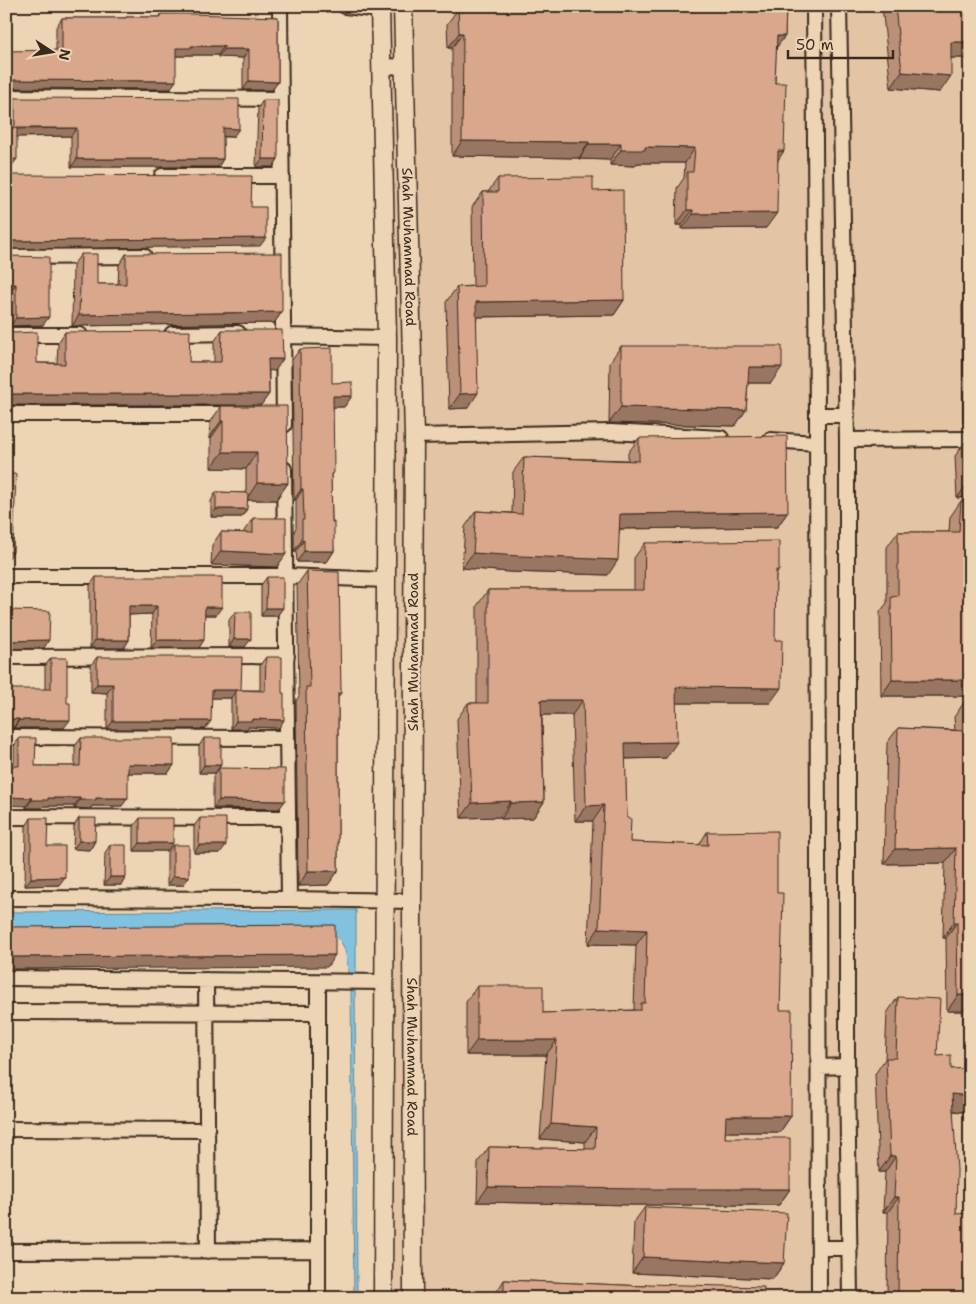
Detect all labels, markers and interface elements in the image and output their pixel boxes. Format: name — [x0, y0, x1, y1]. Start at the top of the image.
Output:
north arrow — [28, 28, 78, 78]
scale bar — [788, 28, 894, 60]
text: 50 m — [796, 35, 834, 55]
text: N — [55, 47, 75, 62]
street label: Shah Muhammad Road — [398, 167, 420, 327]
street label: Shah Muhammad Road — [404, 573, 422, 731]
street label: Shah Muhammad Road — [403, 977, 422, 1136]

